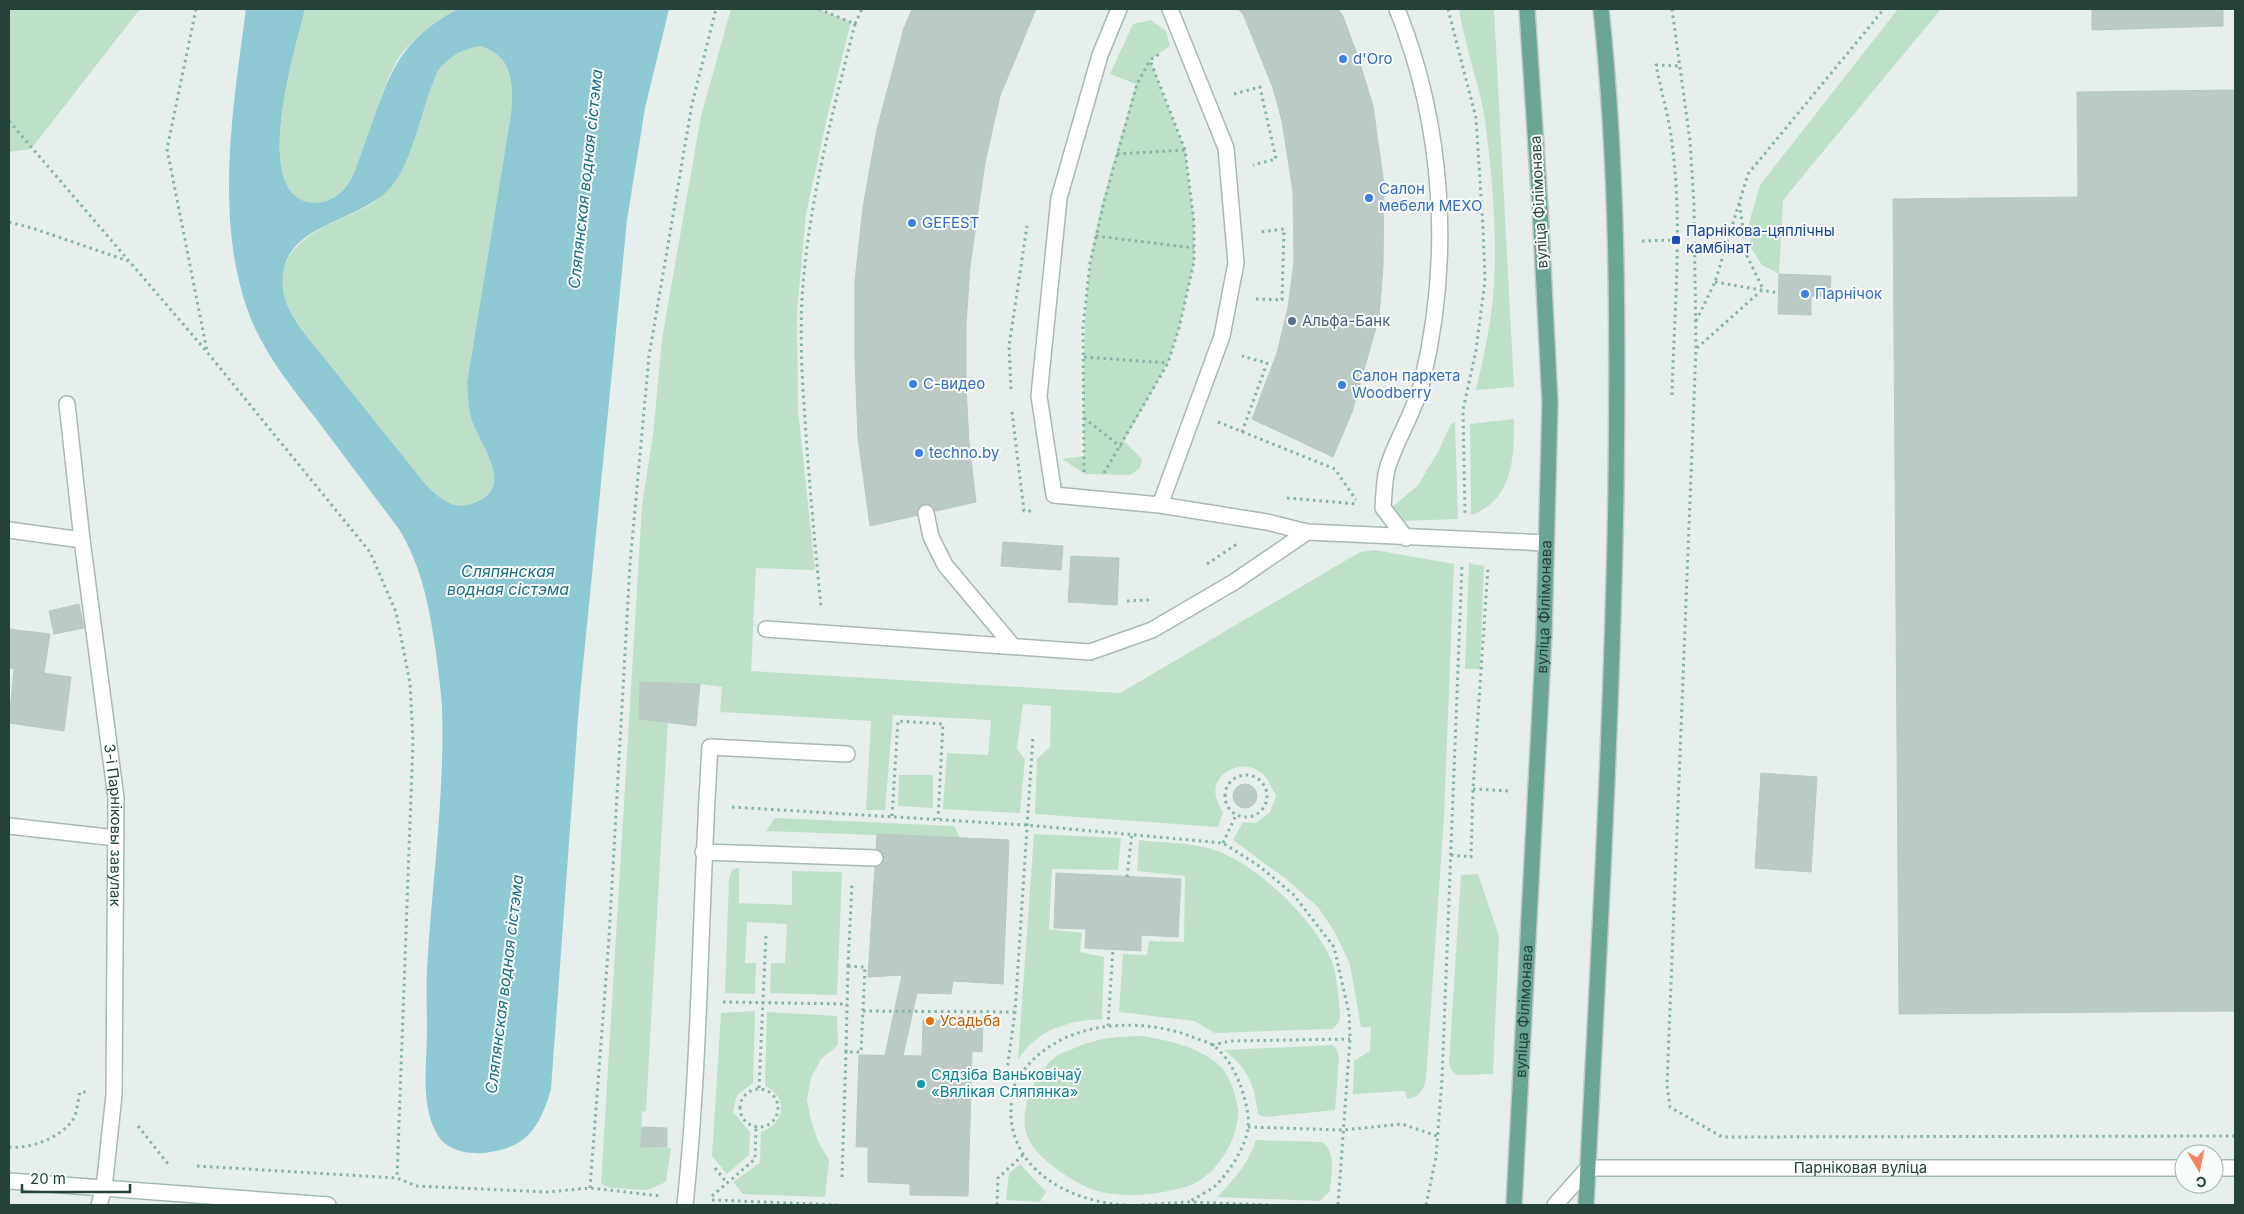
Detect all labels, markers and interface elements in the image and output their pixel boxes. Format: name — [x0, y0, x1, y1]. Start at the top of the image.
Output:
place label: d'Oro — [1353, 49, 1393, 68]
marker: d'Oro — [1337, 53, 1349, 65]
water label: Сляпянская водная сістэма — [564, 68, 606, 290]
street label: вуліца Філімонава — [1526, 135, 1551, 269]
place label: Салон мебели MEXO — [1379, 179, 1482, 215]
marker: Салон мебели MEXO — [1363, 192, 1375, 204]
place label: GEFEST — [922, 213, 979, 232]
marker: GEFEST — [906, 217, 918, 229]
place label: Парнікова-цяплічны камбінат — [1686, 221, 1835, 257]
marker: Парнікова-цяплічны камбінат — [1670, 234, 1682, 246]
place label: Парнічoк — [1815, 284, 1882, 303]
marker: Парнічoк — [1799, 288, 1811, 300]
place label: Альфа-Банк — [1302, 311, 1390, 330]
marker: Альфа-Банк — [1286, 315, 1298, 327]
place label: Салон паркета Woodberry — [1352, 366, 1460, 402]
place label: С-видео — [923, 374, 985, 393]
marker: С-видео — [907, 378, 919, 390]
marker: Салон паркета Woodberry — [1336, 379, 1348, 391]
place label: techno.by — [929, 443, 1000, 462]
marker: techno.by — [913, 447, 925, 459]
street label: вуліца Філімонава — [1532, 540, 1555, 674]
water label: Сляпянская водная сістэма — [447, 561, 569, 599]
street label: 3-і Парніковы завулак — [100, 743, 126, 907]
water label: Сляпянская водная сістэма — [481, 873, 527, 1095]
street label: вуліца Філімонава — [1511, 944, 1537, 1078]
place label: Усадьба — [940, 1011, 1001, 1030]
marker: Усадьба — [924, 1015, 936, 1027]
place label: Сядзіба Ваньковічаў «Вялікая Сляпянка» — [931, 1065, 1083, 1101]
marker: Сядзіба Ваньковічаў «Вялікая Сляпянка» — [915, 1078, 927, 1090]
north arrow — [2174, 1144, 2224, 1194]
street label: Парніковая вуліца — [1794, 1158, 1927, 1177]
scale bar — [22, 1162, 130, 1194]
text: 20 m — [30, 1169, 66, 1188]
text: С — [2195, 1173, 2208, 1192]

